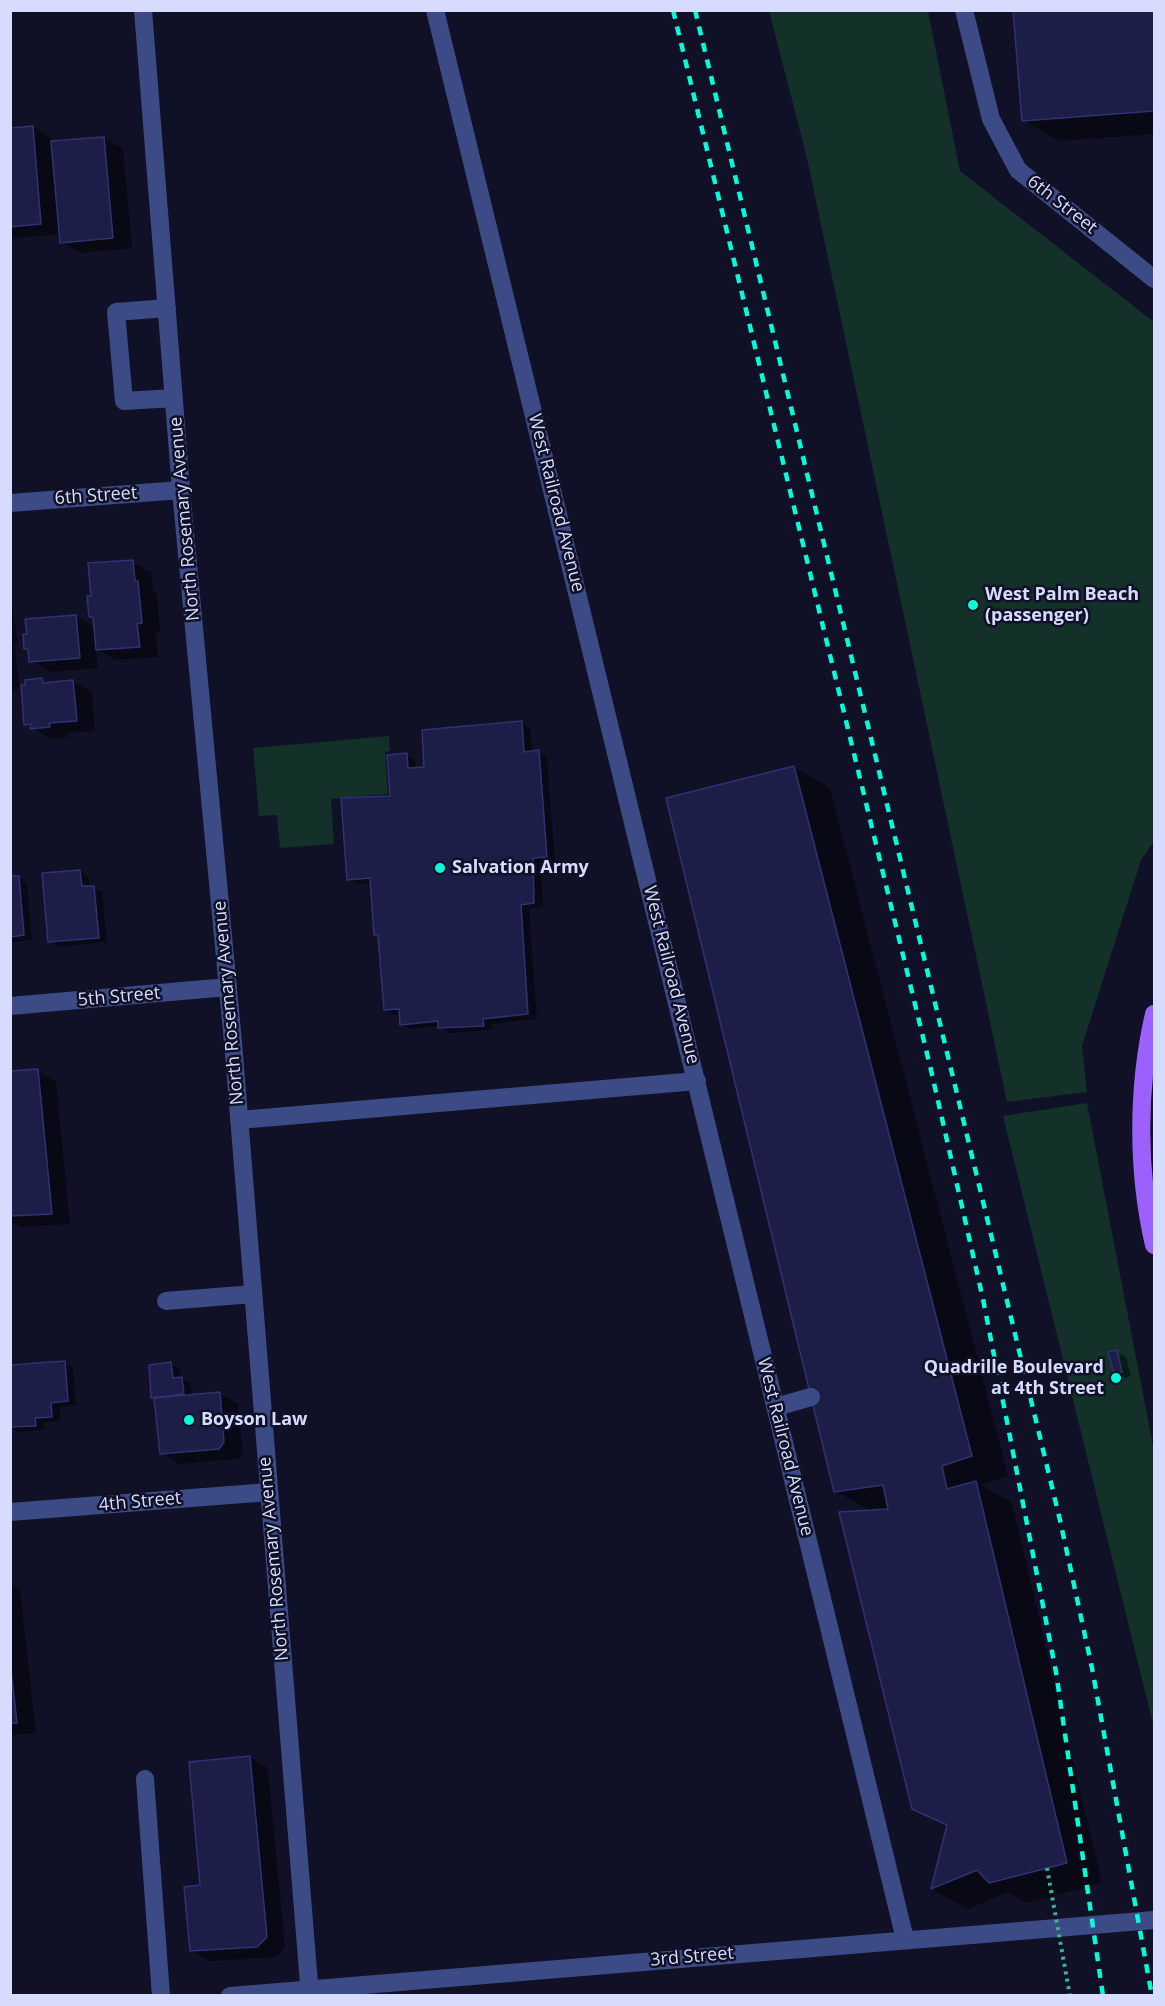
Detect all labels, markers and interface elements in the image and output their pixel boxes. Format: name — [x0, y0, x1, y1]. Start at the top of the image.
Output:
street label: 6th Street — [1023, 171, 1101, 239]
street label: West Railroad Avenue — [523, 412, 589, 594]
street label: North Rosemary Avenue — [165, 416, 205, 622]
street label: 6th Street — [54, 482, 138, 510]
place label: West Palm Beach (passenger) — [985, 584, 1139, 626]
marker: West Palm Beach (passenger) — [966, 598, 980, 612]
place label: Salvation Army — [452, 857, 589, 879]
marker: Salvation Army — [433, 861, 447, 875]
street label: West Railroad Avenue — [638, 884, 704, 1066]
street label: North Rosemary Avenue — [209, 900, 249, 1106]
street label: 5th Street — [77, 983, 161, 1011]
street label: West Railroad Avenue — [752, 1356, 818, 1538]
place label: Quadrille Boulevard at 4th Street — [924, 1357, 1104, 1400]
marker: Quadrille Boulevard at 4th Street — [1109, 1371, 1123, 1385]
place label: Boyson Law — [201, 1409, 308, 1431]
marker: Boyson Law — [182, 1413, 196, 1427]
street label: North Rosemary Avenue — [254, 1456, 294, 1662]
street label: 4th Street — [98, 1488, 182, 1516]
street label: 3rd Street — [649, 1943, 735, 1971]

